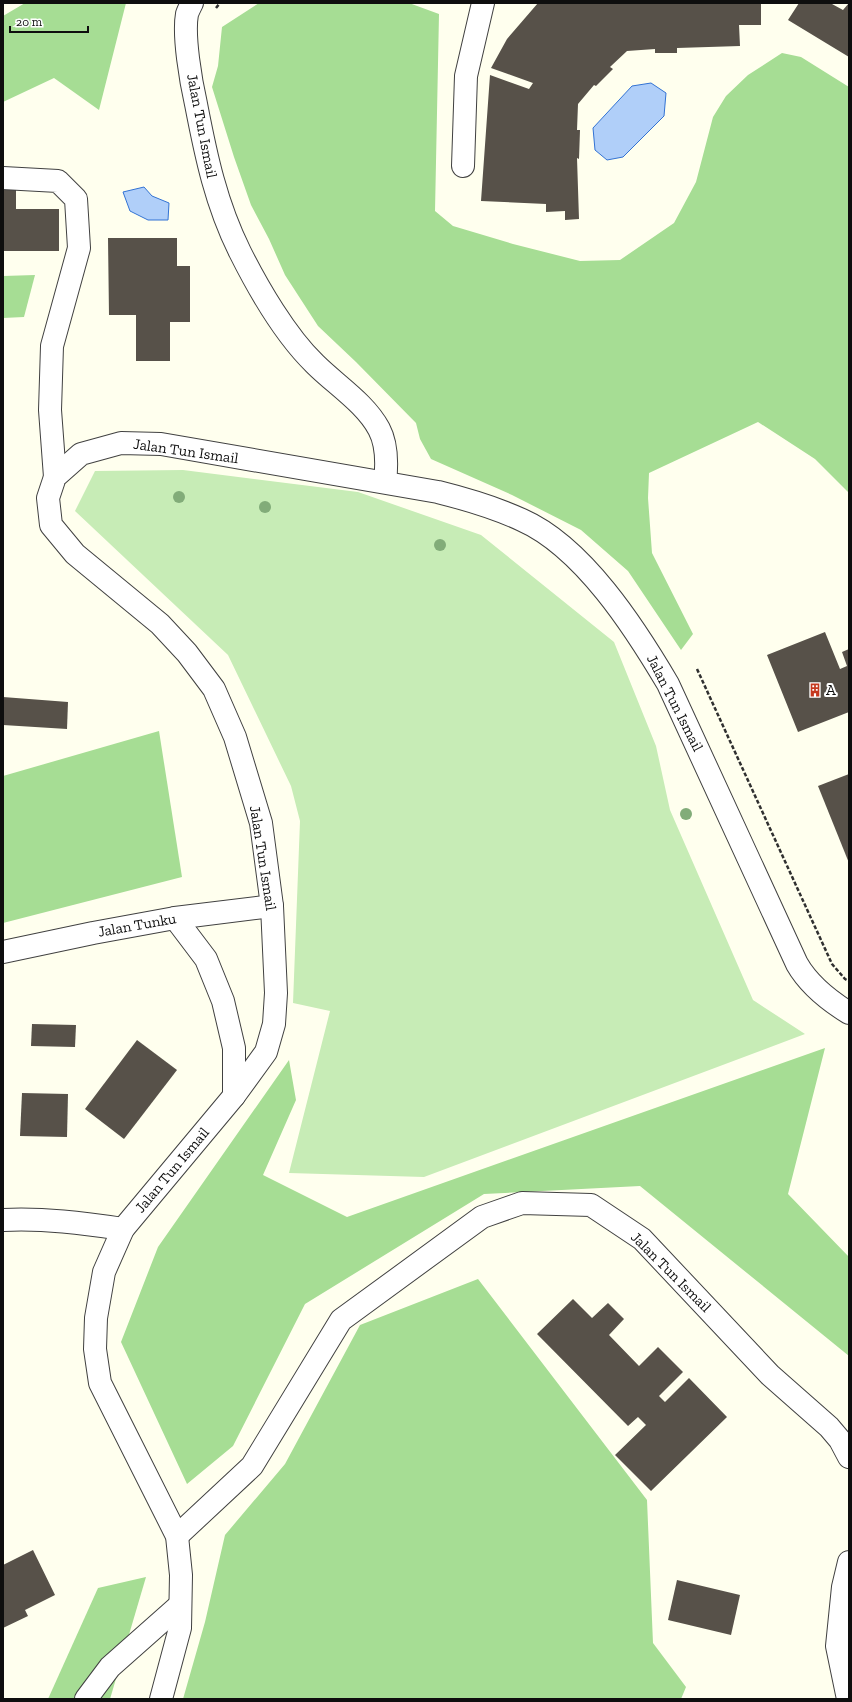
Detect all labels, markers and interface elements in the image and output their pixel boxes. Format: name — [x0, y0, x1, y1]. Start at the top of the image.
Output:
scale bar — [10, 8, 88, 34]
text: 20 m — [16, 15, 43, 29]
street label: Jalan Tun Ismail — [183, 72, 221, 180]
street label: Jalan Tun Ismail — [132, 435, 240, 467]
street label: Jalan Tun Ismail — [643, 652, 707, 754]
place label: A — [826, 681, 836, 699]
building icon: A — [807, 682, 823, 698]
street label: Jalan Tun Ismail — [246, 804, 280, 912]
street label: Jalan Tunku — [96, 909, 178, 941]
street label: Jalan Tun Ismail — [131, 1124, 213, 1216]
street label: Jalan Tun Ismail — [627, 1228, 715, 1316]

